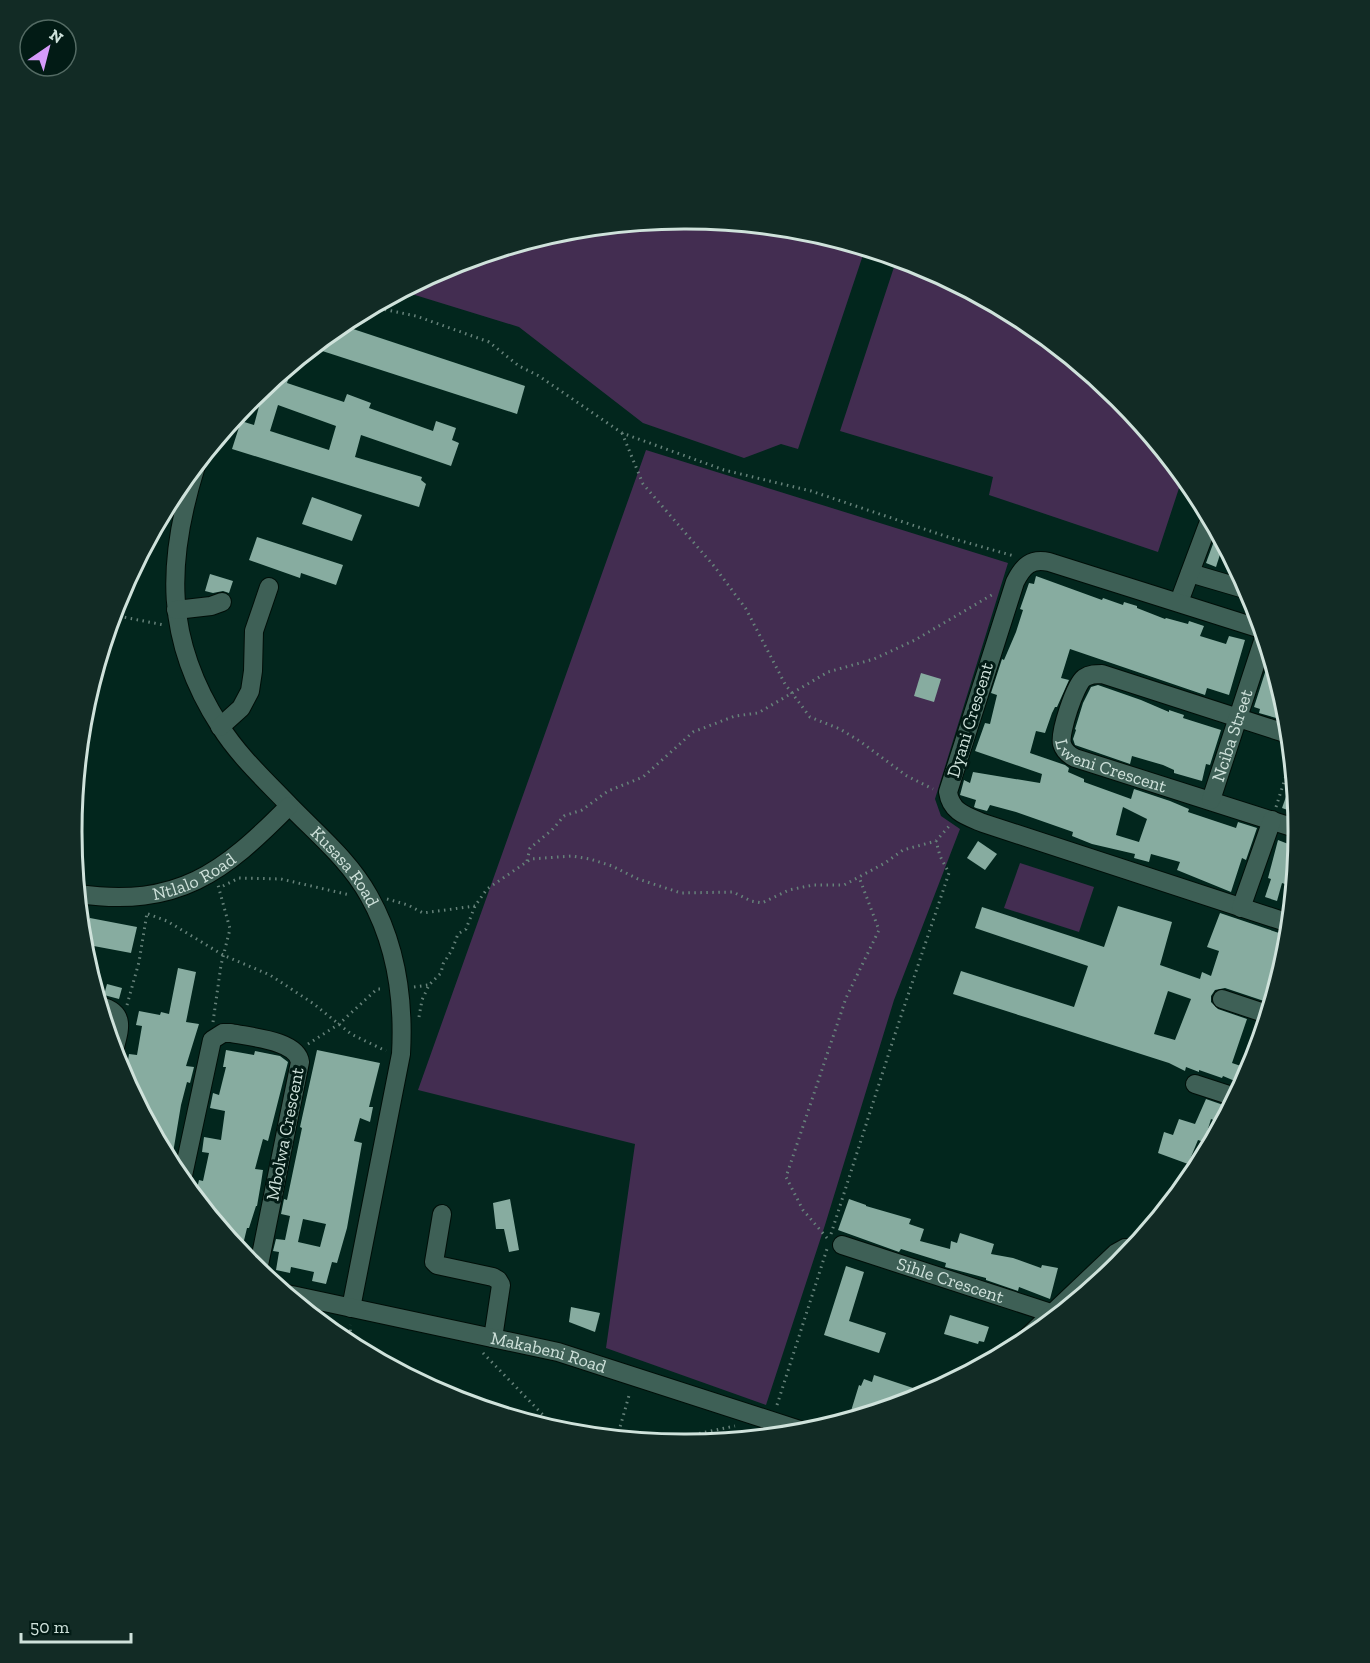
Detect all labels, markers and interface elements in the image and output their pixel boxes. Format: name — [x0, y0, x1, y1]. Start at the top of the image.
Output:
north arrow — [18, 18, 78, 78]
text: N — [46, 25, 67, 47]
street label: Dyani Crescent — [942, 659, 998, 780]
street label: Nciba Street — [1207, 686, 1258, 784]
street label: Lweni Crescent — [1050, 737, 1170, 798]
street label: Kusasa Road — [306, 822, 384, 911]
street label: Ntlalo Road — [150, 848, 240, 905]
street label: Mbolwa Crescent — [261, 1065, 309, 1202]
street label: Sihle Crescent — [894, 1253, 1007, 1308]
street label: Makabeni Road — [489, 1327, 609, 1378]
scale bar — [21, 1606, 130, 1644]
text: 50 m — [30, 1616, 70, 1638]

